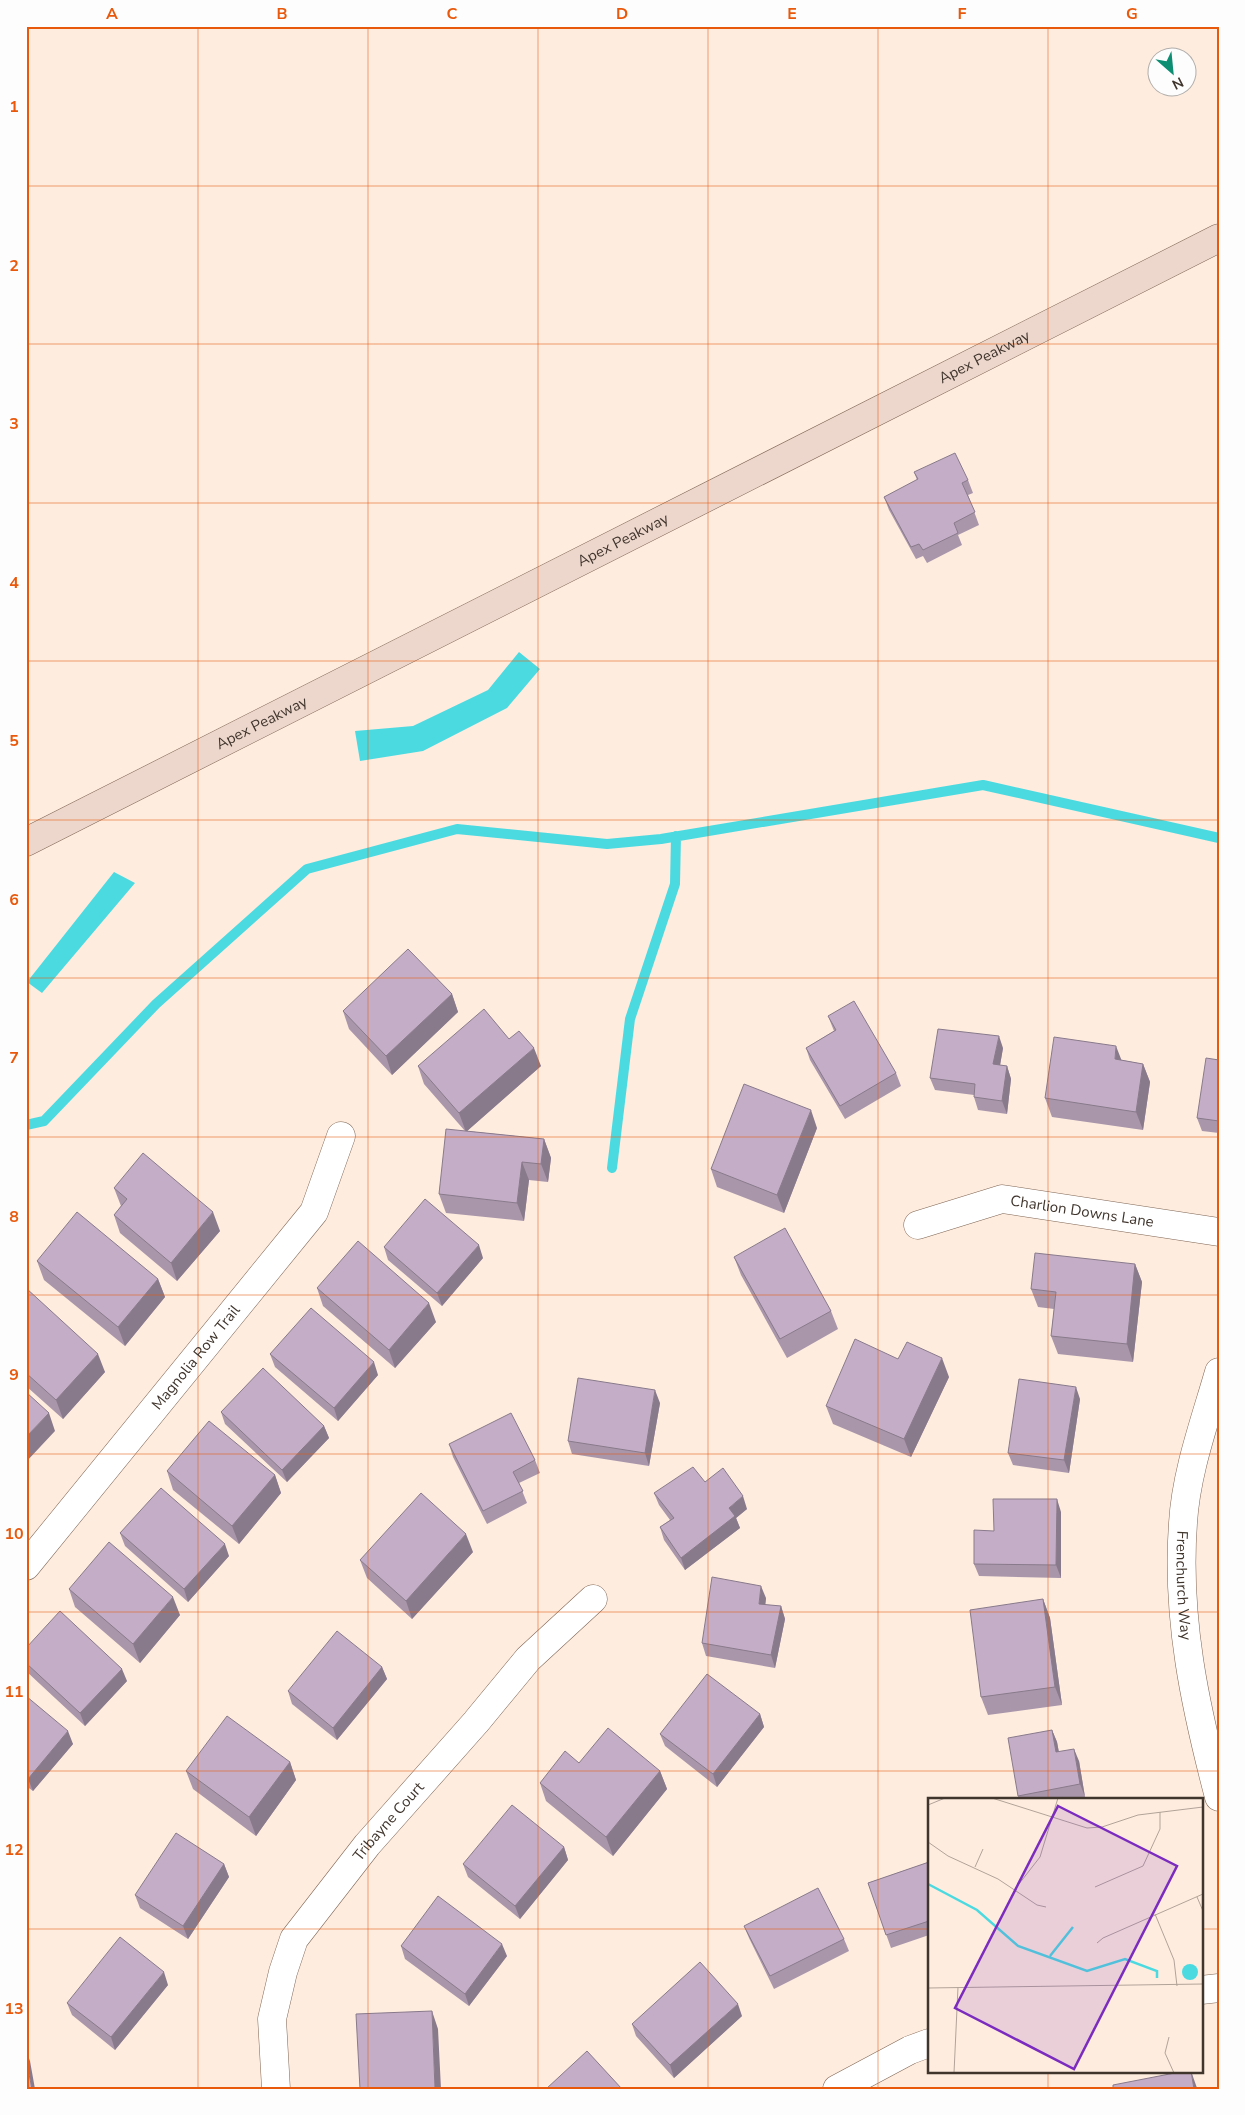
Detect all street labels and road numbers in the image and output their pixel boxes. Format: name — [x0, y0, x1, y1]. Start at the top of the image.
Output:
street label: Apex Peakway — [935, 325, 1033, 388]
street label: Apex Peakway — [574, 508, 672, 571]
street label: Apex Peakway — [212, 691, 311, 754]
street label: Charlion Downs Lane — [1009, 1190, 1155, 1232]
street label: Magnolia Row Trail — [147, 1300, 245, 1414]
street label: Frenchurch Way — [1172, 1530, 1196, 1641]
street label: Tribayne Court — [348, 1777, 429, 1865]

